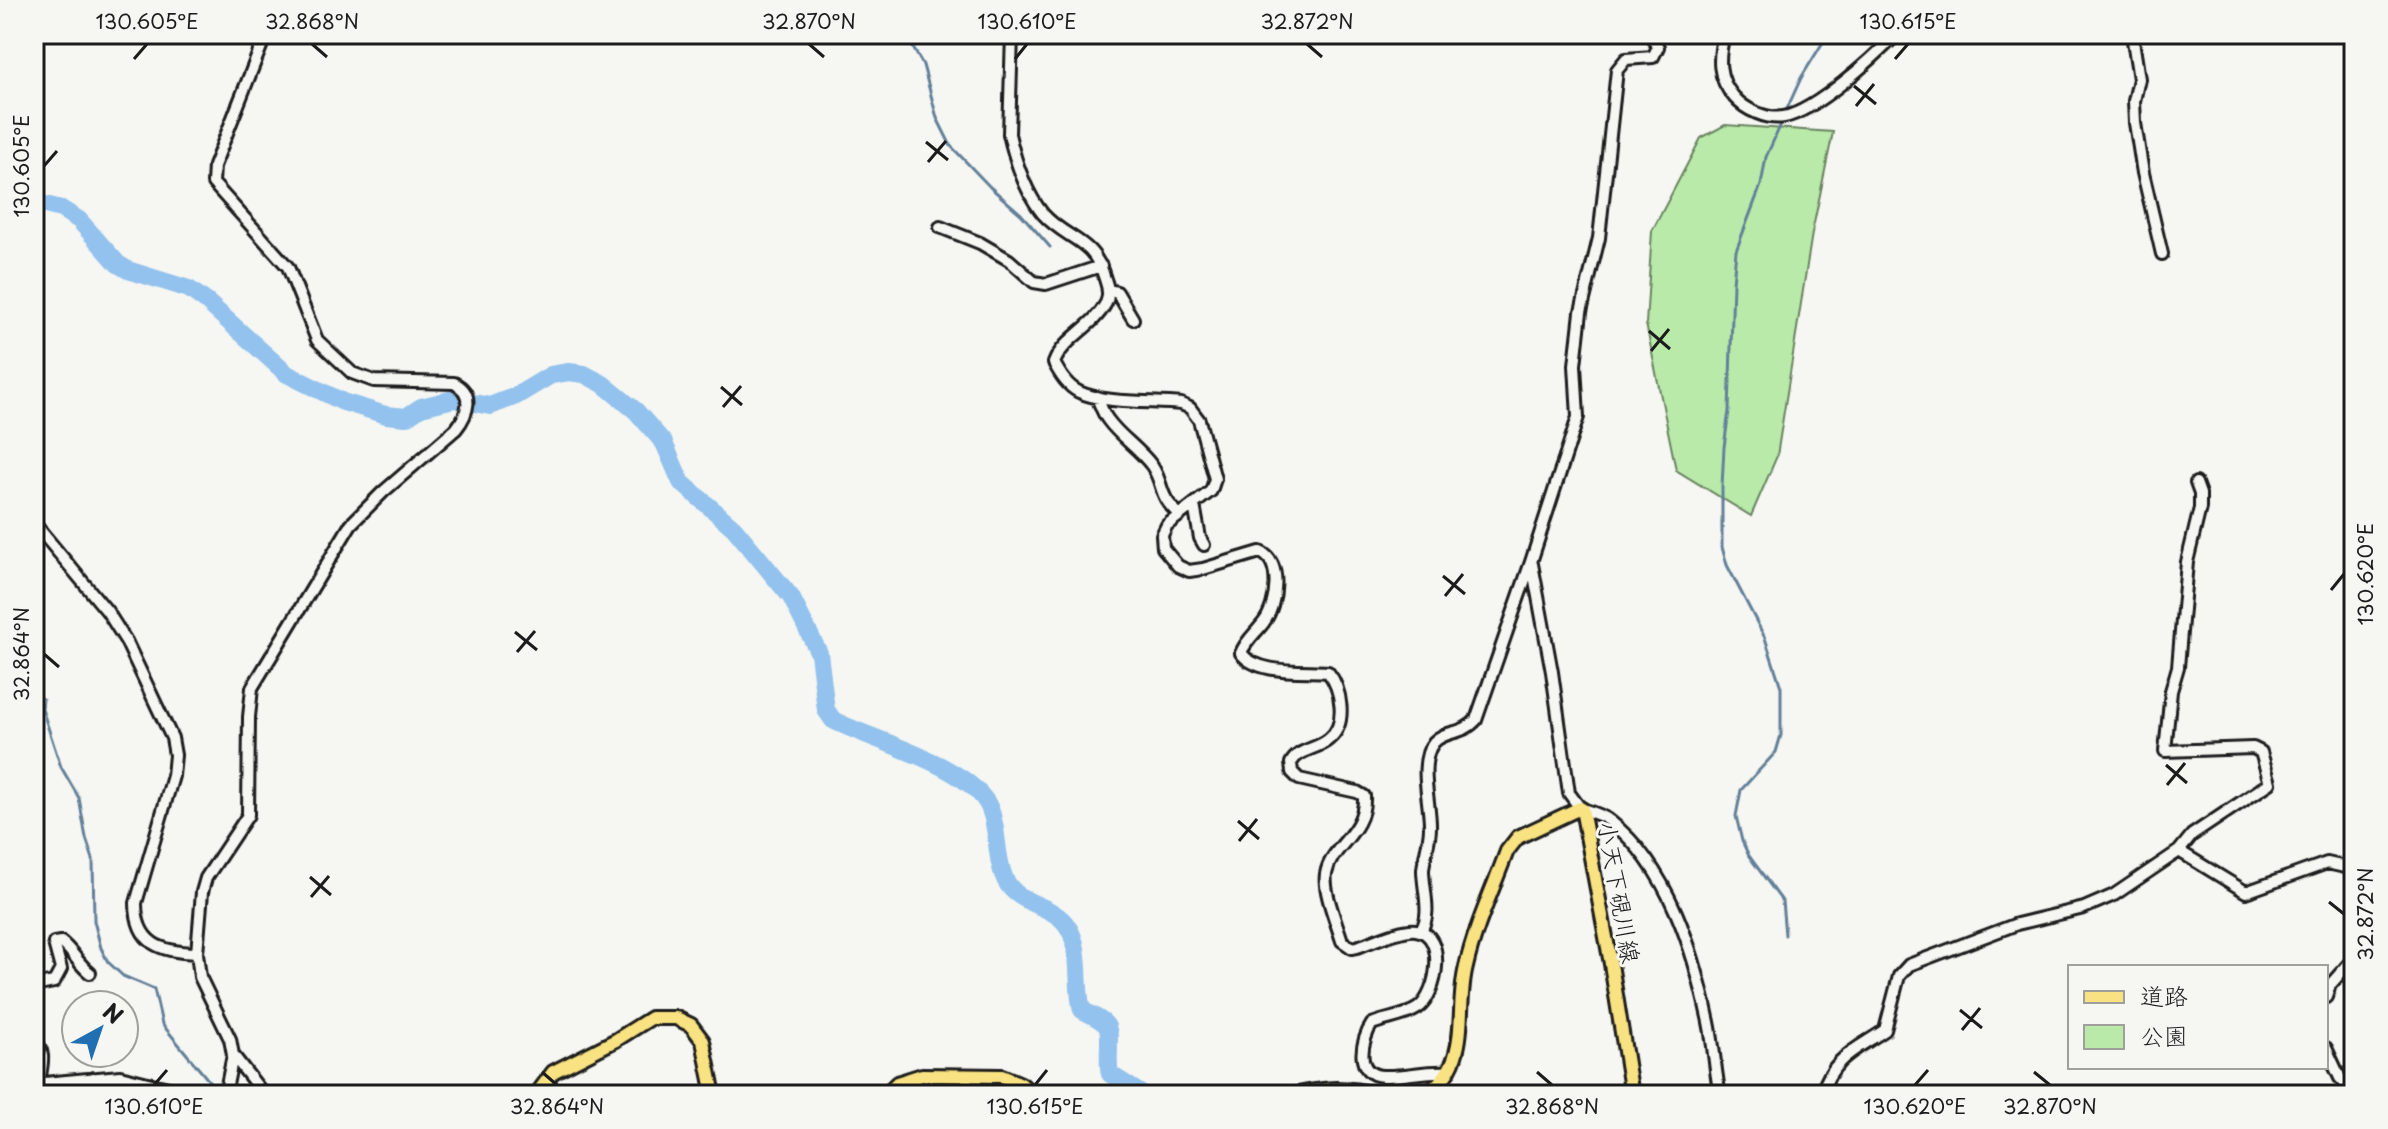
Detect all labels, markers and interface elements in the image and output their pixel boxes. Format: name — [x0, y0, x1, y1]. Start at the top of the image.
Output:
text: 130.605°E — [95, 6, 199, 36]
text: 32.868°N — [265, 6, 359, 36]
text: 32.870°N — [762, 6, 856, 36]
text: 130.610°E — [978, 6, 1076, 36]
text: 32.872°N — [1260, 6, 1354, 36]
text: 130.615°E — [1859, 6, 1957, 36]
text: 130.605°E — [6, 114, 36, 218]
text: 130.620°E — [2350, 523, 2380, 625]
text: 32.864°N — [6, 607, 36, 701]
street label: 小天下硯川線 — [1590, 818, 1650, 966]
text: 32.872°N — [2350, 867, 2380, 961]
legend — [2068, 965, 2328, 1069]
text: 道路 — [2140, 977, 2188, 1013]
north arrow — [60, 989, 140, 1069]
text: N — [97, 994, 131, 1031]
text: 公園 — [2140, 1017, 2188, 1053]
text: 130.610°E — [105, 1091, 203, 1121]
text: 32.864°N — [510, 1091, 604, 1121]
text: 130.615°E — [986, 1091, 1084, 1121]
text: 32.868°N — [1505, 1091, 1599, 1121]
text: 130.620°E — [1864, 1091, 1966, 1121]
text: 32.870°N — [2003, 1091, 2097, 1121]

